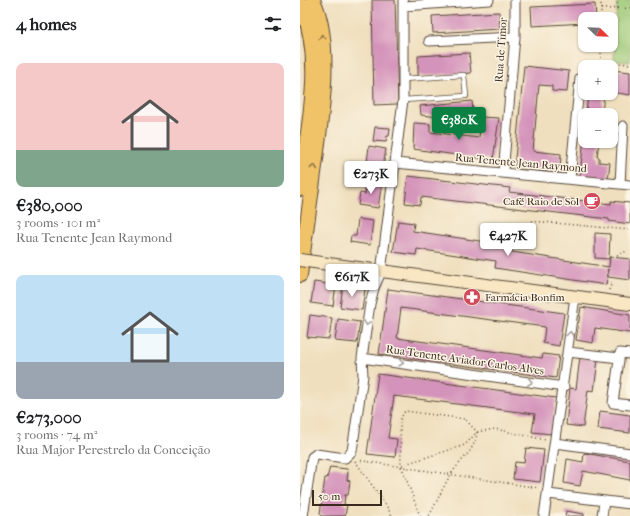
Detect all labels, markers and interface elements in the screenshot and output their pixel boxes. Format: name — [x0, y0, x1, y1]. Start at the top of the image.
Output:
north arrow — [578, 12, 618, 52]
map controls — [578, 12, 618, 148]
icon: filters — [262, 13, 284, 35]
text: 4 homes — [16, 14, 76, 34]
street label: Rua de Timor — [492, 17, 510, 83]
one-way arrow — [318, 34, 327, 40]
button: + — [578, 60, 618, 100]
icon: home — [114, 89, 186, 161]
pin: €380K — [431, 107, 487, 141]
button: − — [578, 108, 618, 148]
text: €380K — [441, 112, 477, 127]
street label: Rua Tenente Jean Raymond — [455, 151, 588, 175]
pin: €273K — [343, 161, 399, 195]
one-way arrow — [309, 164, 318, 170]
text: €273K — [353, 166, 389, 181]
cafe icon: Café Raio de Sol — [582, 191, 602, 211]
text: €380,000 — [16, 195, 83, 215]
place label: Café Raio de Sol — [503, 195, 579, 208]
text: 3 rooms · 101 m² — [16, 215, 100, 230]
pin: €427K — [480, 223, 536, 257]
text: €427K — [489, 228, 527, 243]
text: Rua Tenente Jean Raymond — [16, 230, 172, 245]
pin: €617K — [324, 264, 380, 298]
text: €617K — [334, 269, 370, 284]
pharmacy icon: Farmácia Bonfim — [462, 287, 482, 307]
place label: Farmácia Bonfim — [485, 291, 566, 304]
icon: home — [114, 301, 186, 373]
one-way arrow — [364, 320, 372, 326]
one-way arrow — [565, 331, 574, 337]
street label: Rua Tenente Aviador Carlos Alves — [385, 342, 545, 378]
one-way arrow — [398, 358, 404, 367]
one-way arrow — [527, 377, 533, 386]
text: €273,000 — [16, 407, 82, 427]
text: 3 rooms · 74 m² — [16, 427, 97, 442]
text: Rua Major Perestrelo da Conceição — [16, 442, 210, 457]
scale bar — [312, 488, 382, 507]
text: 50 m — [318, 490, 340, 503]

